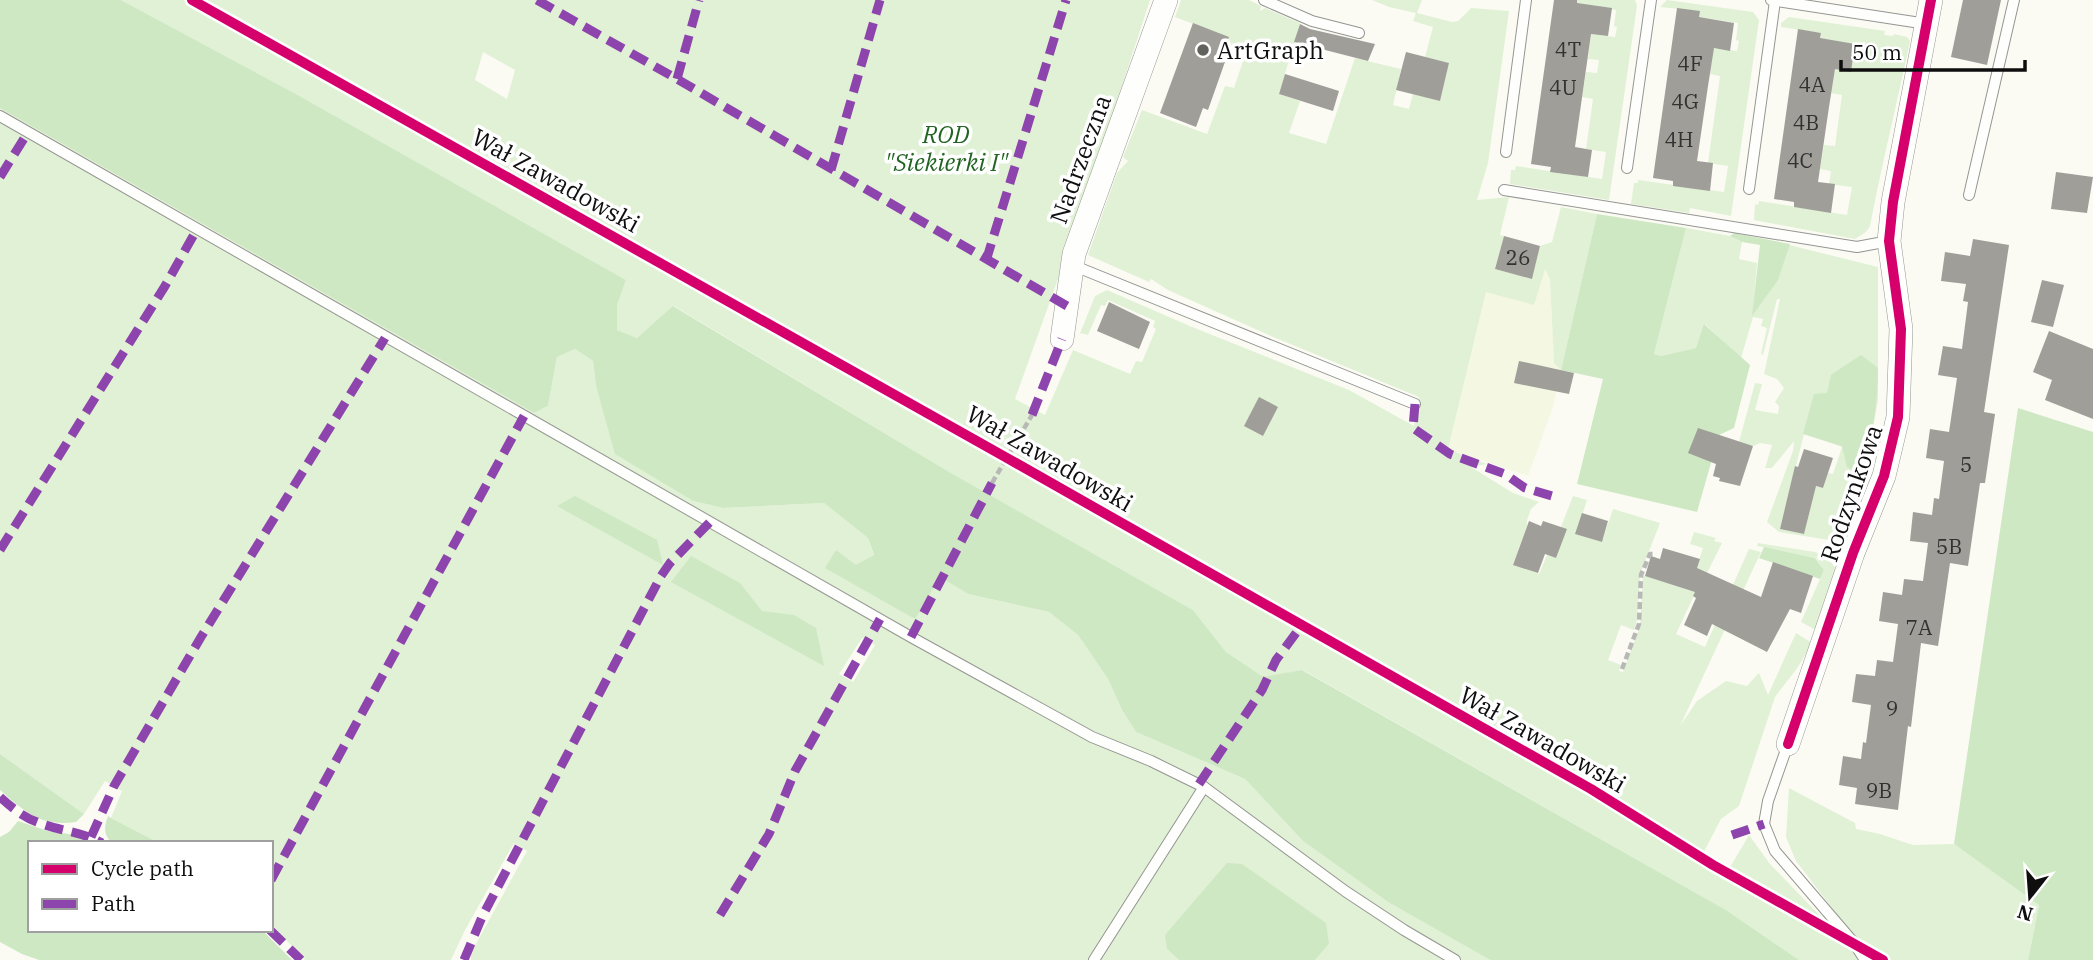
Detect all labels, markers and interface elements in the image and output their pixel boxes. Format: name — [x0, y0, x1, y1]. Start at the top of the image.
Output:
scale bar — [1841, 28, 2025, 72]
place label: ArtGraph — [1217, 34, 1324, 66]
house number: 4T — [1555, 35, 1581, 63]
text: 50 m — [1852, 38, 1902, 66]
marker: ArtGraph — [1195, 42, 1211, 58]
house number: 4F — [1677, 49, 1703, 77]
house number: 4A — [1798, 70, 1826, 98]
house number: 4U — [1549, 73, 1577, 101]
house number: 4G — [1671, 87, 1699, 115]
street label: Nadrzeczna — [1042, 90, 1118, 228]
house number: 4B — [1793, 108, 1819, 136]
park label: ROD "Siekierki I" — [884, 118, 1009, 178]
street label: Wał Zawadowski — [466, 121, 646, 239]
house number: 4H — [1664, 125, 1694, 153]
house number: 4C — [1787, 146, 1813, 174]
house number: 26 — [1505, 243, 1531, 271]
street label: Wał Zawadowski — [961, 397, 1139, 519]
street label: Rodzynkowa — [1813, 420, 1889, 566]
house number: 5 — [1960, 450, 1972, 478]
house number: 5B — [1936, 532, 1962, 560]
house number: 7A — [1905, 613, 1933, 641]
street label: Wał Zawadowski — [1454, 678, 1632, 800]
house number: 9 — [1886, 694, 1898, 722]
house number: 9B — [1866, 776, 1892, 804]
legend — [28, 841, 273, 932]
text: Cycle path — [91, 854, 194, 882]
north arrow — [1995, 862, 2065, 932]
text: Path — [91, 889, 136, 917]
text: N — [2014, 900, 2036, 927]

